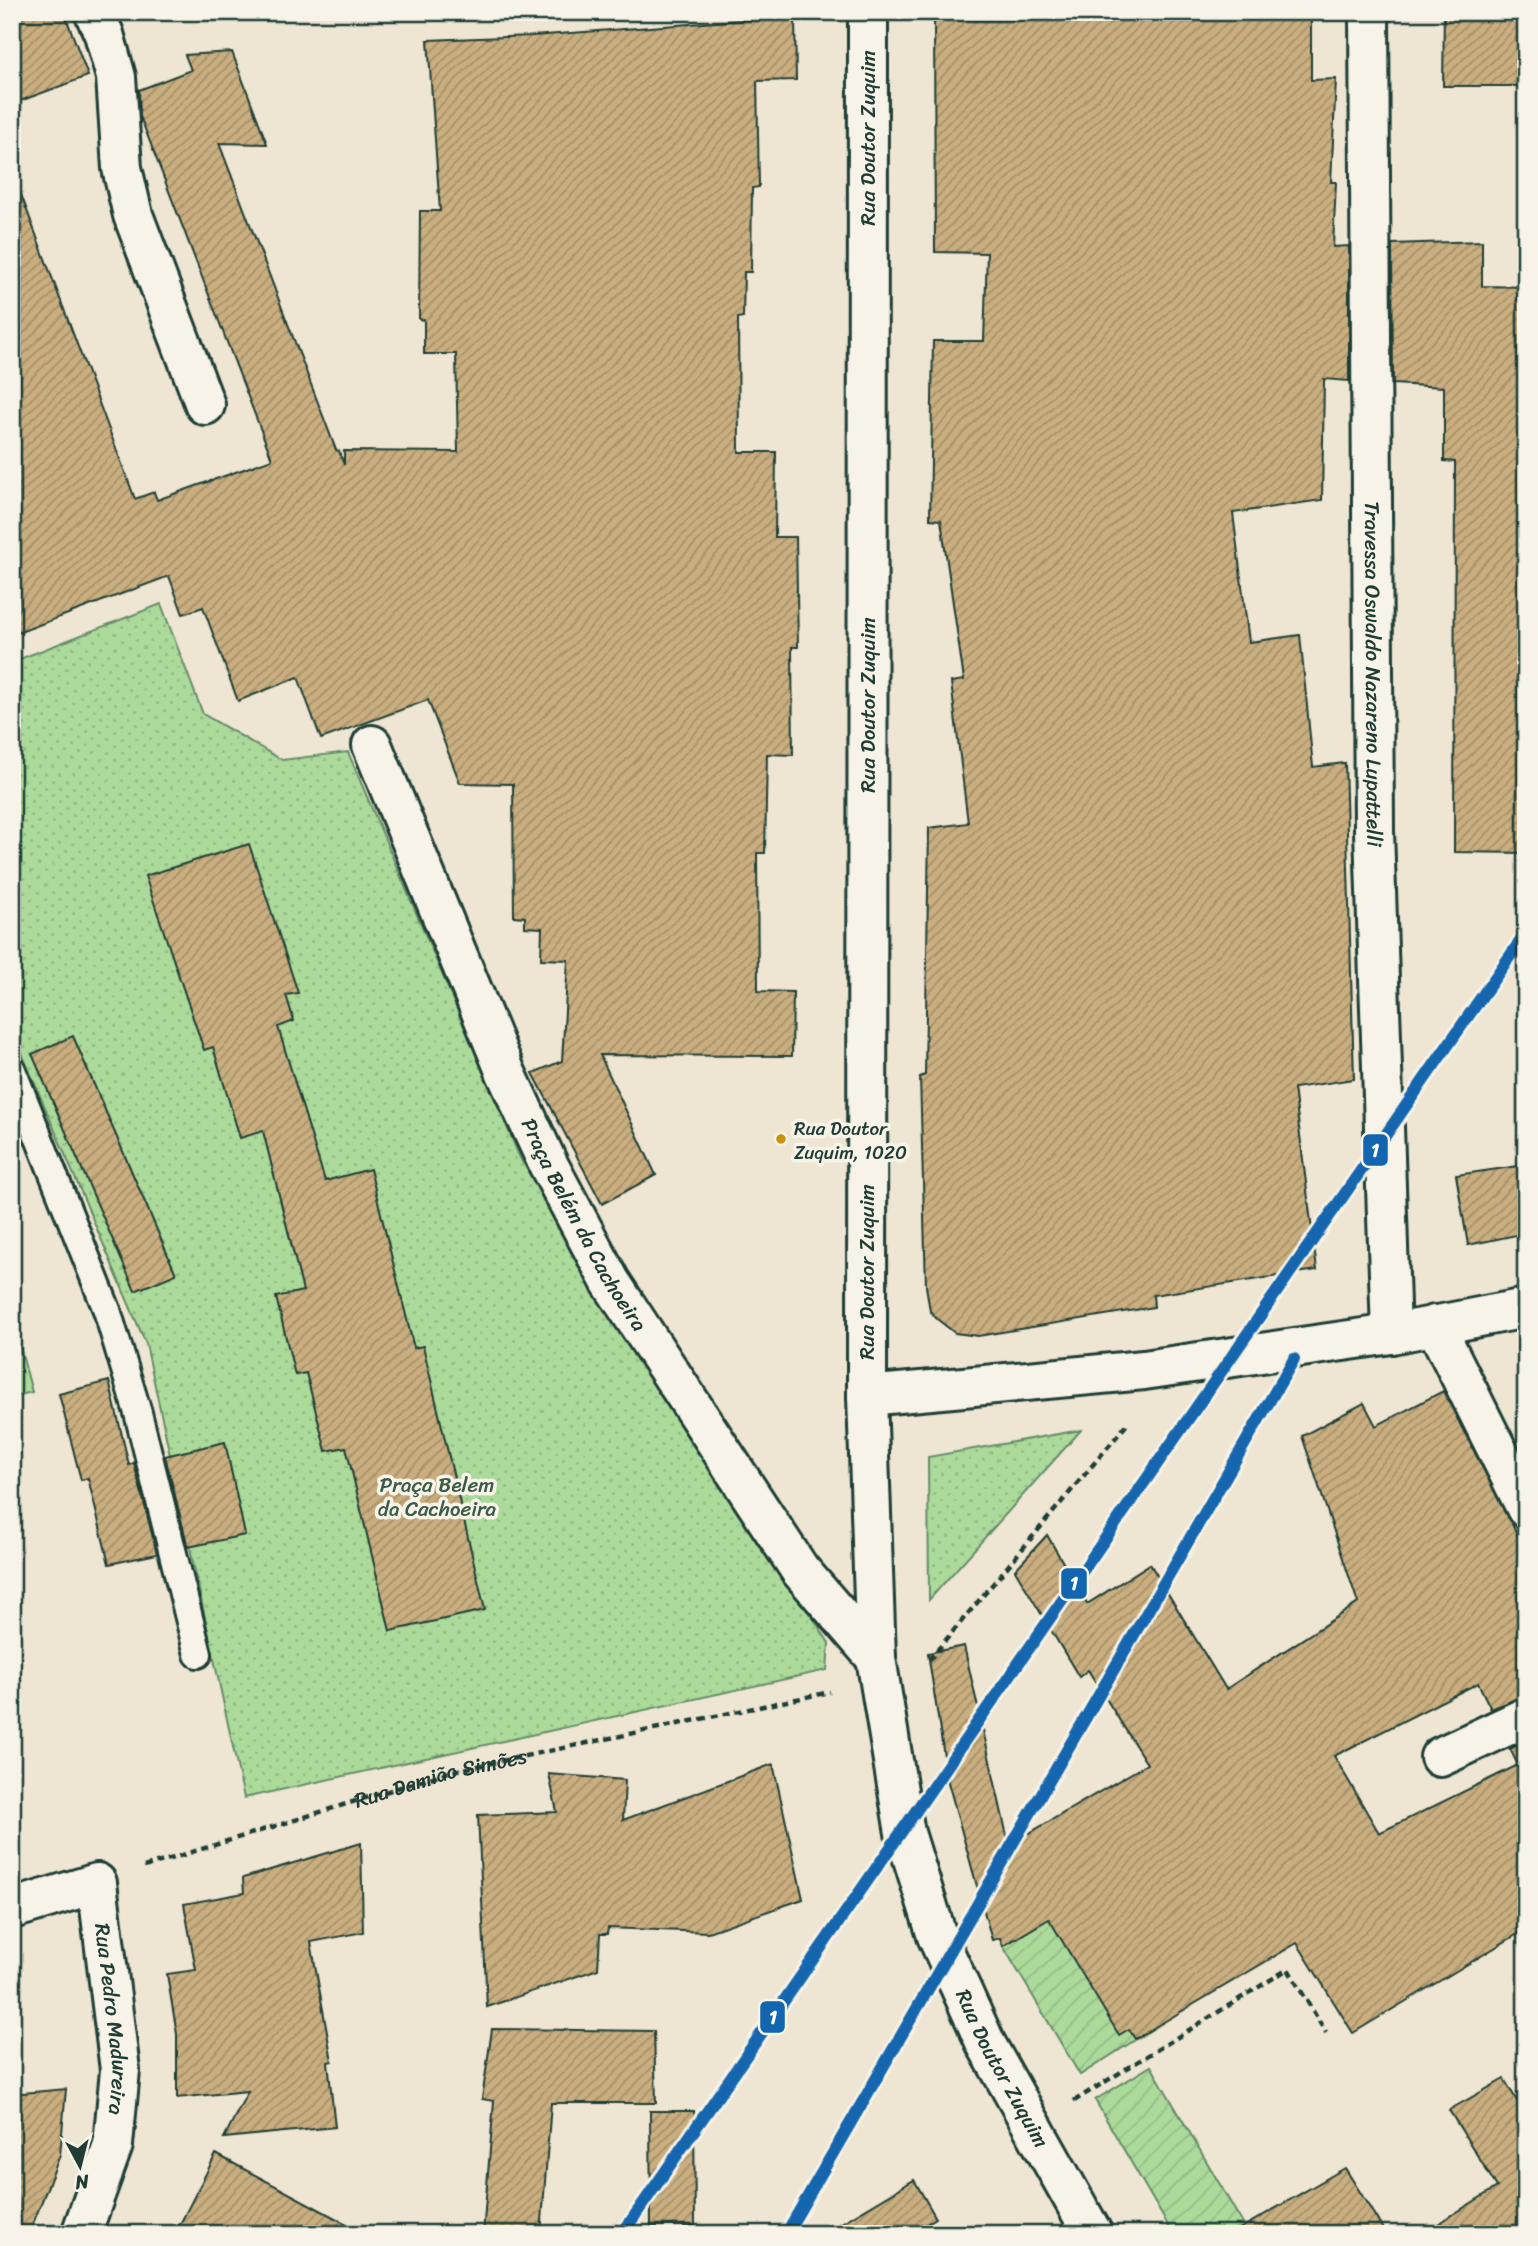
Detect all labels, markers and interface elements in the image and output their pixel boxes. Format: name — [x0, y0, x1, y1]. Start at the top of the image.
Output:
street label: Rua Doutor Zuquim — [849, 50, 887, 226]
street label: Travessa Oswaldo Nazareno Lupattelli — [1353, 501, 1394, 849]
street label: Rua Doutor Zuquim — [849, 617, 887, 793]
street label: Praça Belém da Cachoeira — [510, 1112, 658, 1340]
place label: Rua Doutor Zuquim, 1020 — [794, 1112, 907, 1169]
marker: Rua Doutor Zuquim, 1020 — [774, 1132, 788, 1146]
line badge: 1 — [1362, 1133, 1389, 1167]
text: 1 — [1371, 1134, 1379, 1167]
street label: Rua Doutor Zuquim — [848, 1184, 886, 1360]
park label: Praça Belem da Cachoeira — [378, 1466, 497, 1528]
line badge: 1 — [1060, 1567, 1088, 1600]
text: 1 — [1070, 1567, 1078, 1600]
street label: Rua Damião Simões — [349, 1737, 531, 1819]
street label: Rua Pedro Madureira — [83, 1921, 139, 2117]
street label: Rua Doutor Zuquim — [944, 1983, 1060, 2155]
line badge: 1 — [759, 2000, 786, 2034]
text: 1 — [769, 2001, 777, 2034]
north arrow — [46, 2130, 116, 2200]
text: N — [73, 2165, 92, 2200]

